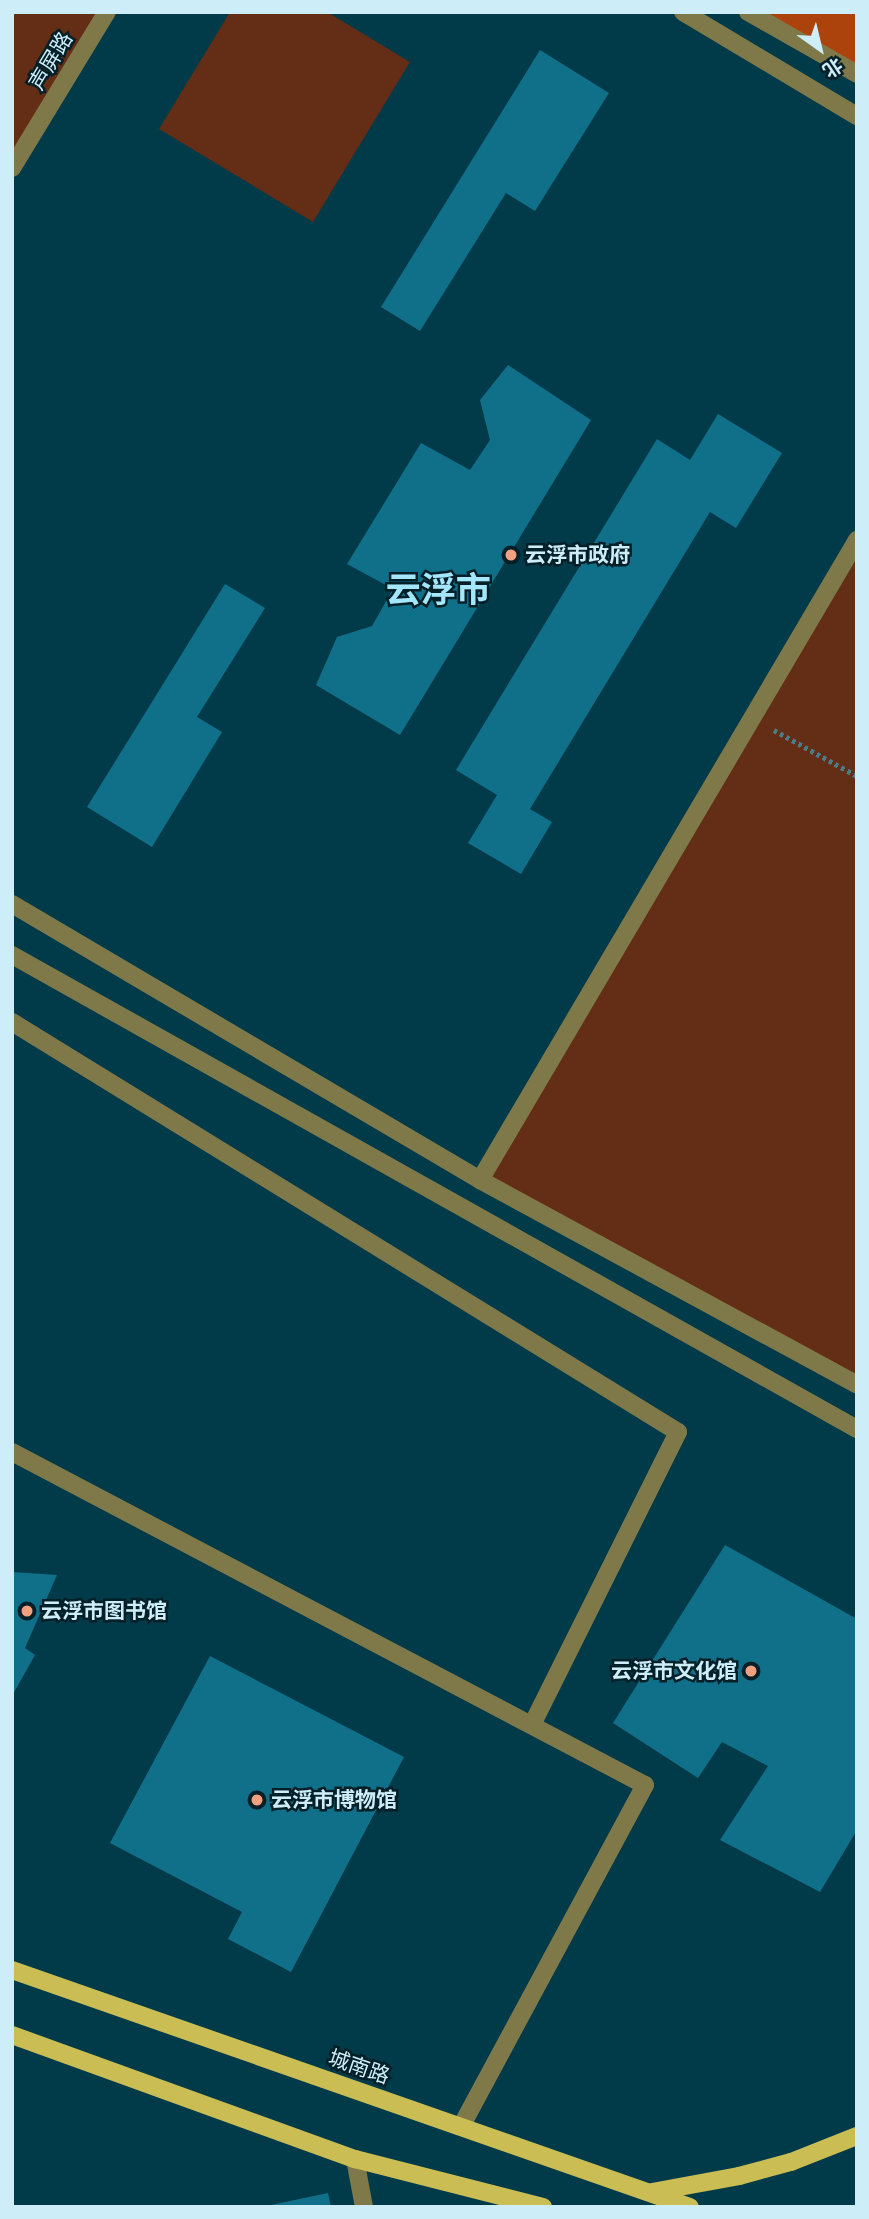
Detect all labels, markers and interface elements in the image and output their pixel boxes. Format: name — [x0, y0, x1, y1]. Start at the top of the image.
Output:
north arrow — [785, 14, 855, 84]
street label: 声屏路 — [24, 28, 78, 94]
text: 北 — [817, 50, 847, 83]
place label: 云浮市政府 — [525, 542, 630, 568]
marker: 云浮市政府 — [503, 547, 519, 563]
district label: 云浮市 — [386, 570, 490, 612]
place label: 云浮市图书馆 — [41, 1598, 167, 1624]
marker: 云浮市图书馆 — [19, 1603, 35, 1619]
place label: 云浮市文化馆 — [611, 1658, 737, 1684]
marker: 云浮市文化馆 — [743, 1663, 759, 1679]
place label: 云浮市博物馆 — [271, 1787, 397, 1813]
marker: 云浮市博物馆 — [249, 1792, 265, 1808]
street label: 城南路 — [325, 2045, 393, 2089]

